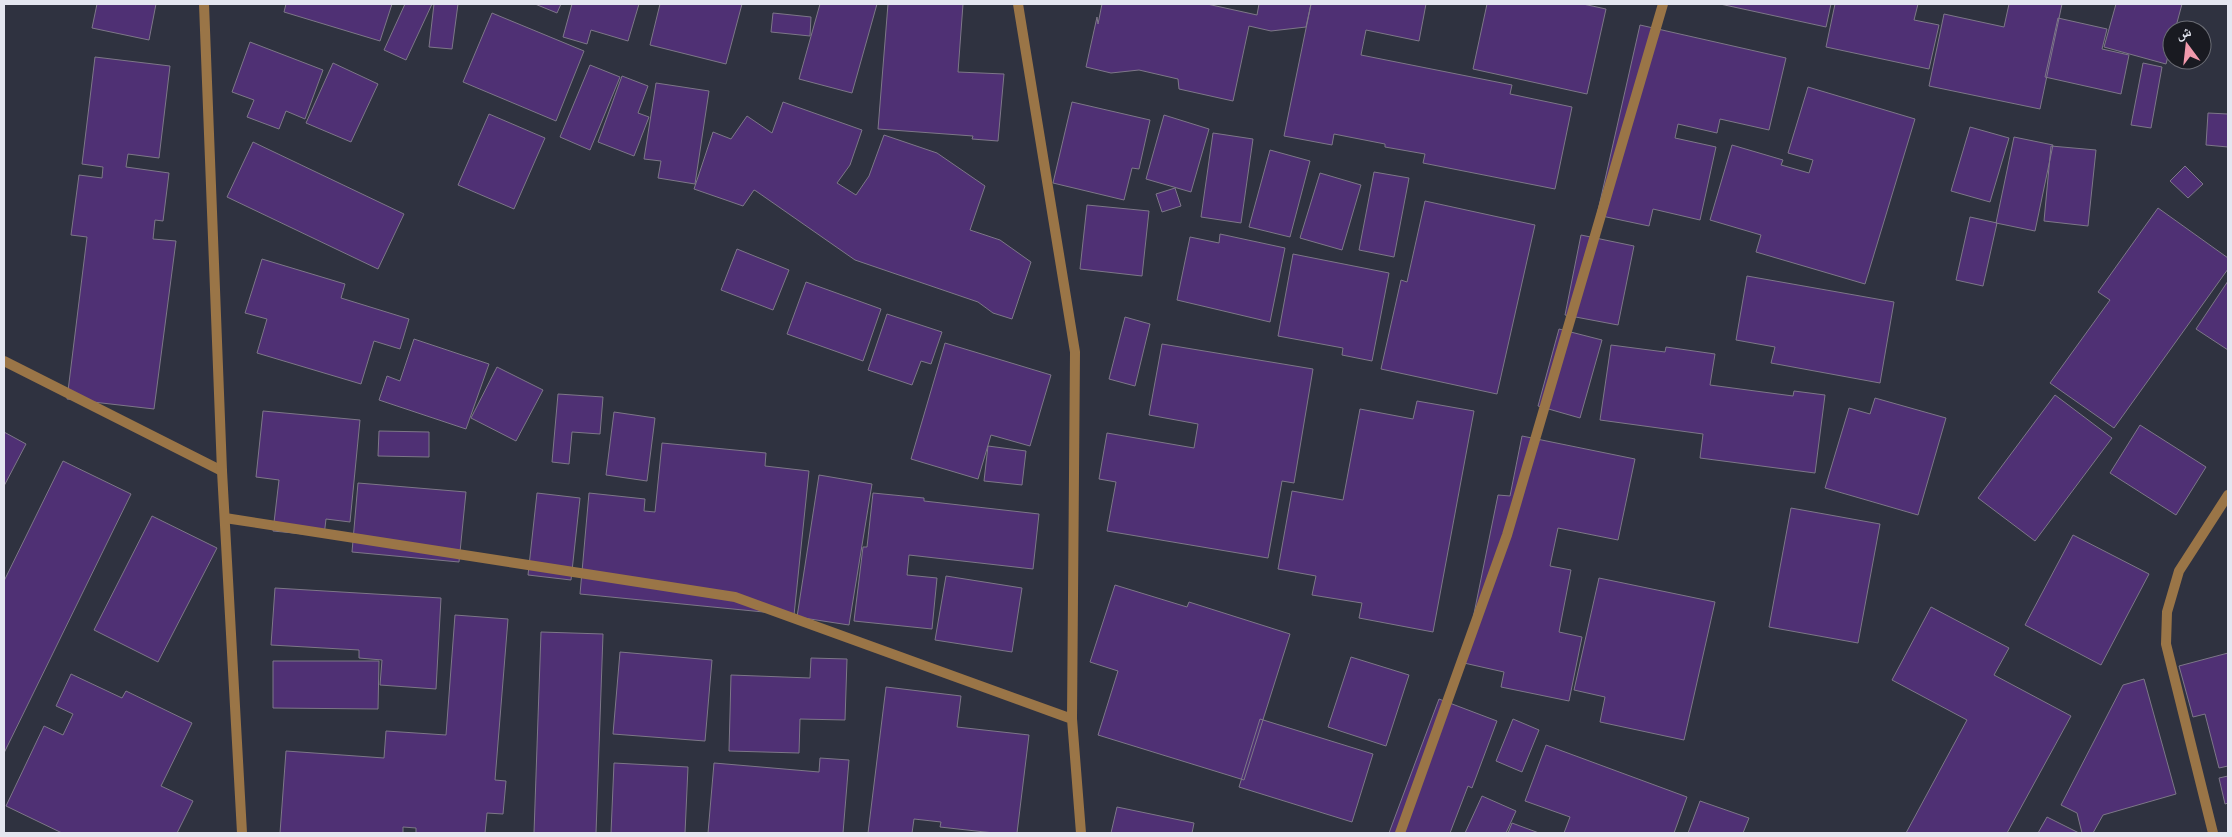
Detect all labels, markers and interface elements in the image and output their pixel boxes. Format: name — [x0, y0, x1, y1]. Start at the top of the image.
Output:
north arrow — [2162, 20, 2212, 70]
text: ش — [2174, 22, 2193, 43]

